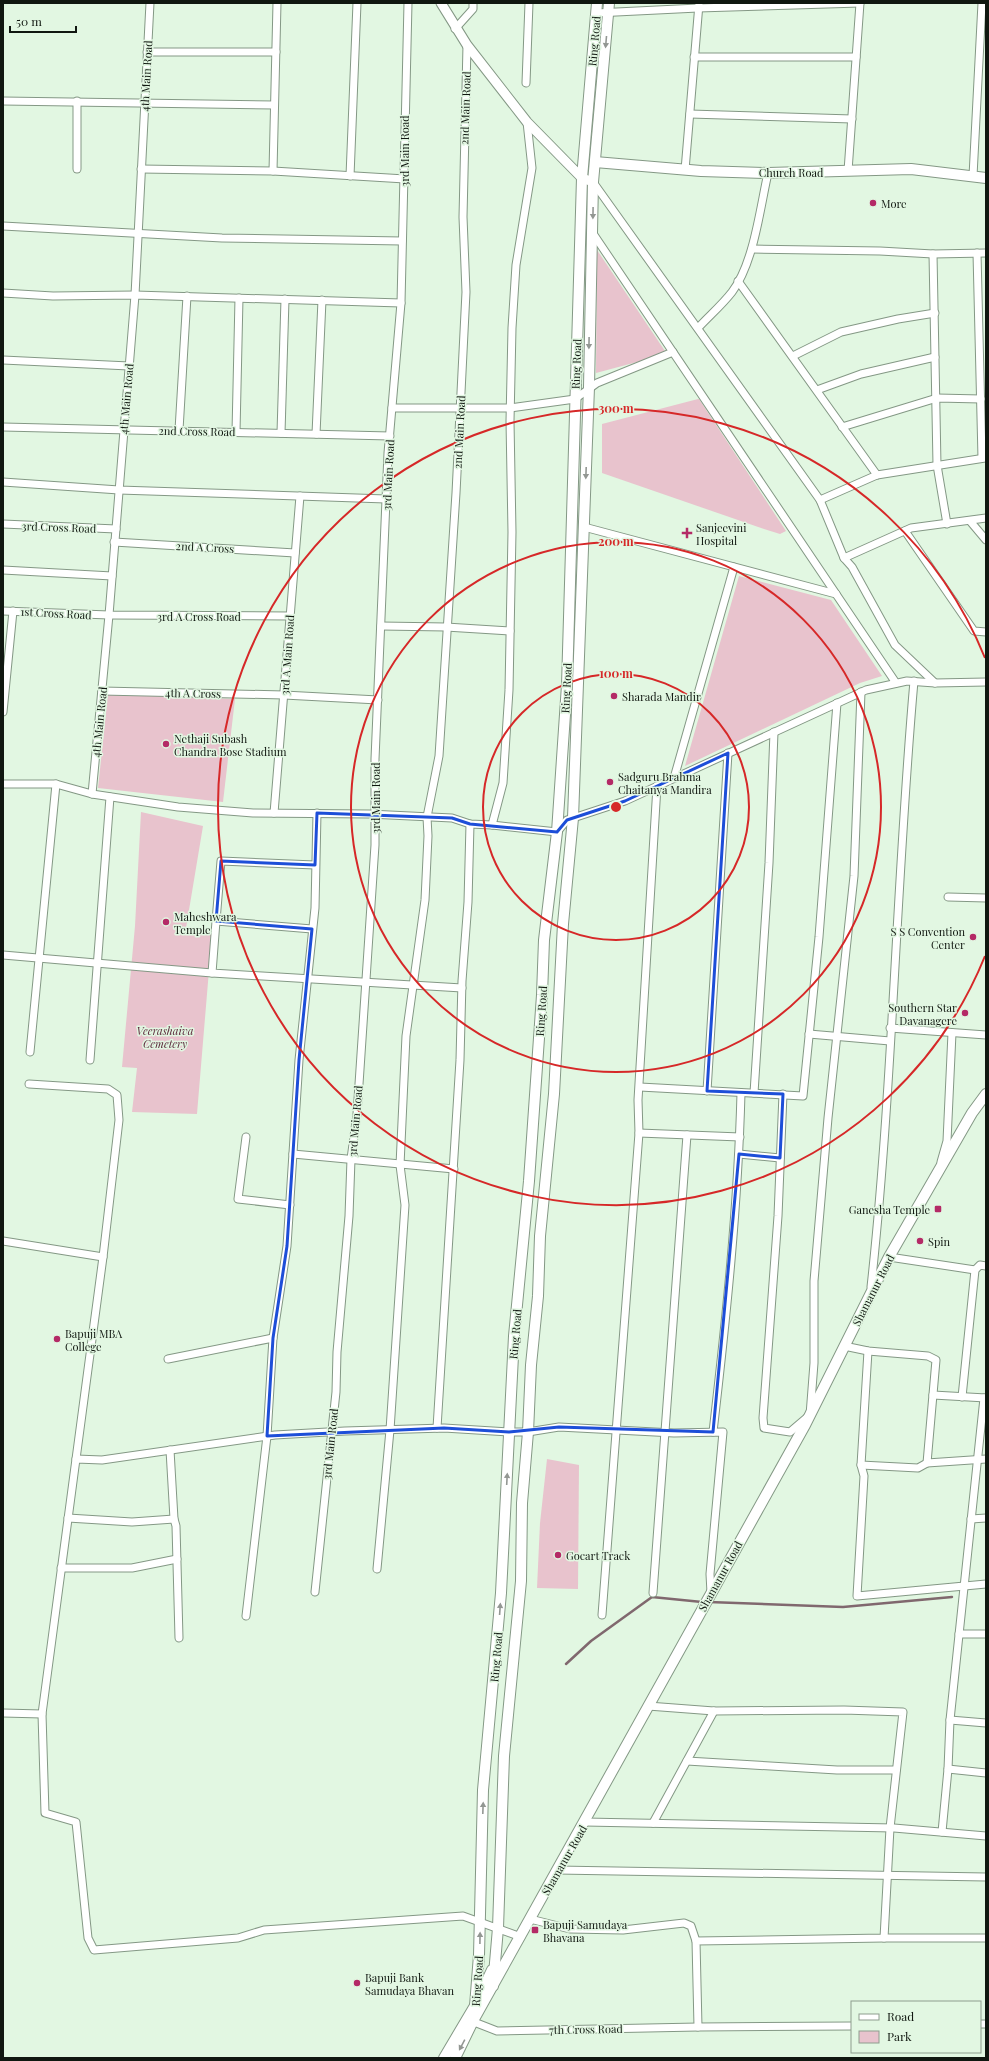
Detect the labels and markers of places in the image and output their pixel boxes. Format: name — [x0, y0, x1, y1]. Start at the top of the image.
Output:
place label: More — [881, 196, 907, 211]
marker: More — [868, 198, 878, 208]
place label: Sanjeevini Hospital — [696, 520, 746, 548]
marker: Sanjeevini Hospital — [681, 527, 693, 539]
place label: Sharada Mandir — [622, 689, 701, 704]
marker: Sharada Mandir — [609, 691, 619, 701]
place label: Nethaji Subash Chandra Bose Stadium — [174, 731, 287, 759]
marker: Nethaji Subash Chandra Bose Stadium — [161, 739, 171, 749]
place label: Sadguru Brahma Chaitanya Mandira — [618, 769, 712, 797]
marker: Sadguru Brahma Chaitanya Mandira — [605, 777, 615, 787]
centre of rings — [609, 800, 623, 814]
place label: Maheshwara Temple — [174, 909, 237, 937]
marker: Maheshwara Temple — [161, 917, 171, 927]
place label: S S Convention Center — [890, 924, 965, 952]
marker: S S Convention Center — [968, 932, 978, 942]
place label: Southern Star Davanagere — [888, 1000, 957, 1028]
marker: Southern Star Davanagere — [960, 1008, 970, 1018]
place label: Ganesha Temple — [849, 1202, 930, 1217]
marker: Ganesha Temple — [933, 1204, 943, 1214]
place label: Spin — [928, 1234, 951, 1249]
marker: Spin — [915, 1236, 925, 1246]
place label: Bapuji MBA College — [65, 1326, 122, 1354]
marker: Bapuji MBA College — [52, 1334, 62, 1344]
place label: Gocart Track — [566, 1548, 630, 1563]
marker: Gocart Track — [553, 1550, 563, 1560]
place label: Bapuji Samudaya Bhavana — [543, 1917, 628, 1945]
marker: Bapuji Samudaya Bhavana — [530, 1925, 540, 1935]
place label: Bapuji Bank Samudaya Bhavan — [365, 1970, 454, 1998]
marker: Bapuji Bank Samudaya Bhavan — [352, 1978, 362, 1988]

